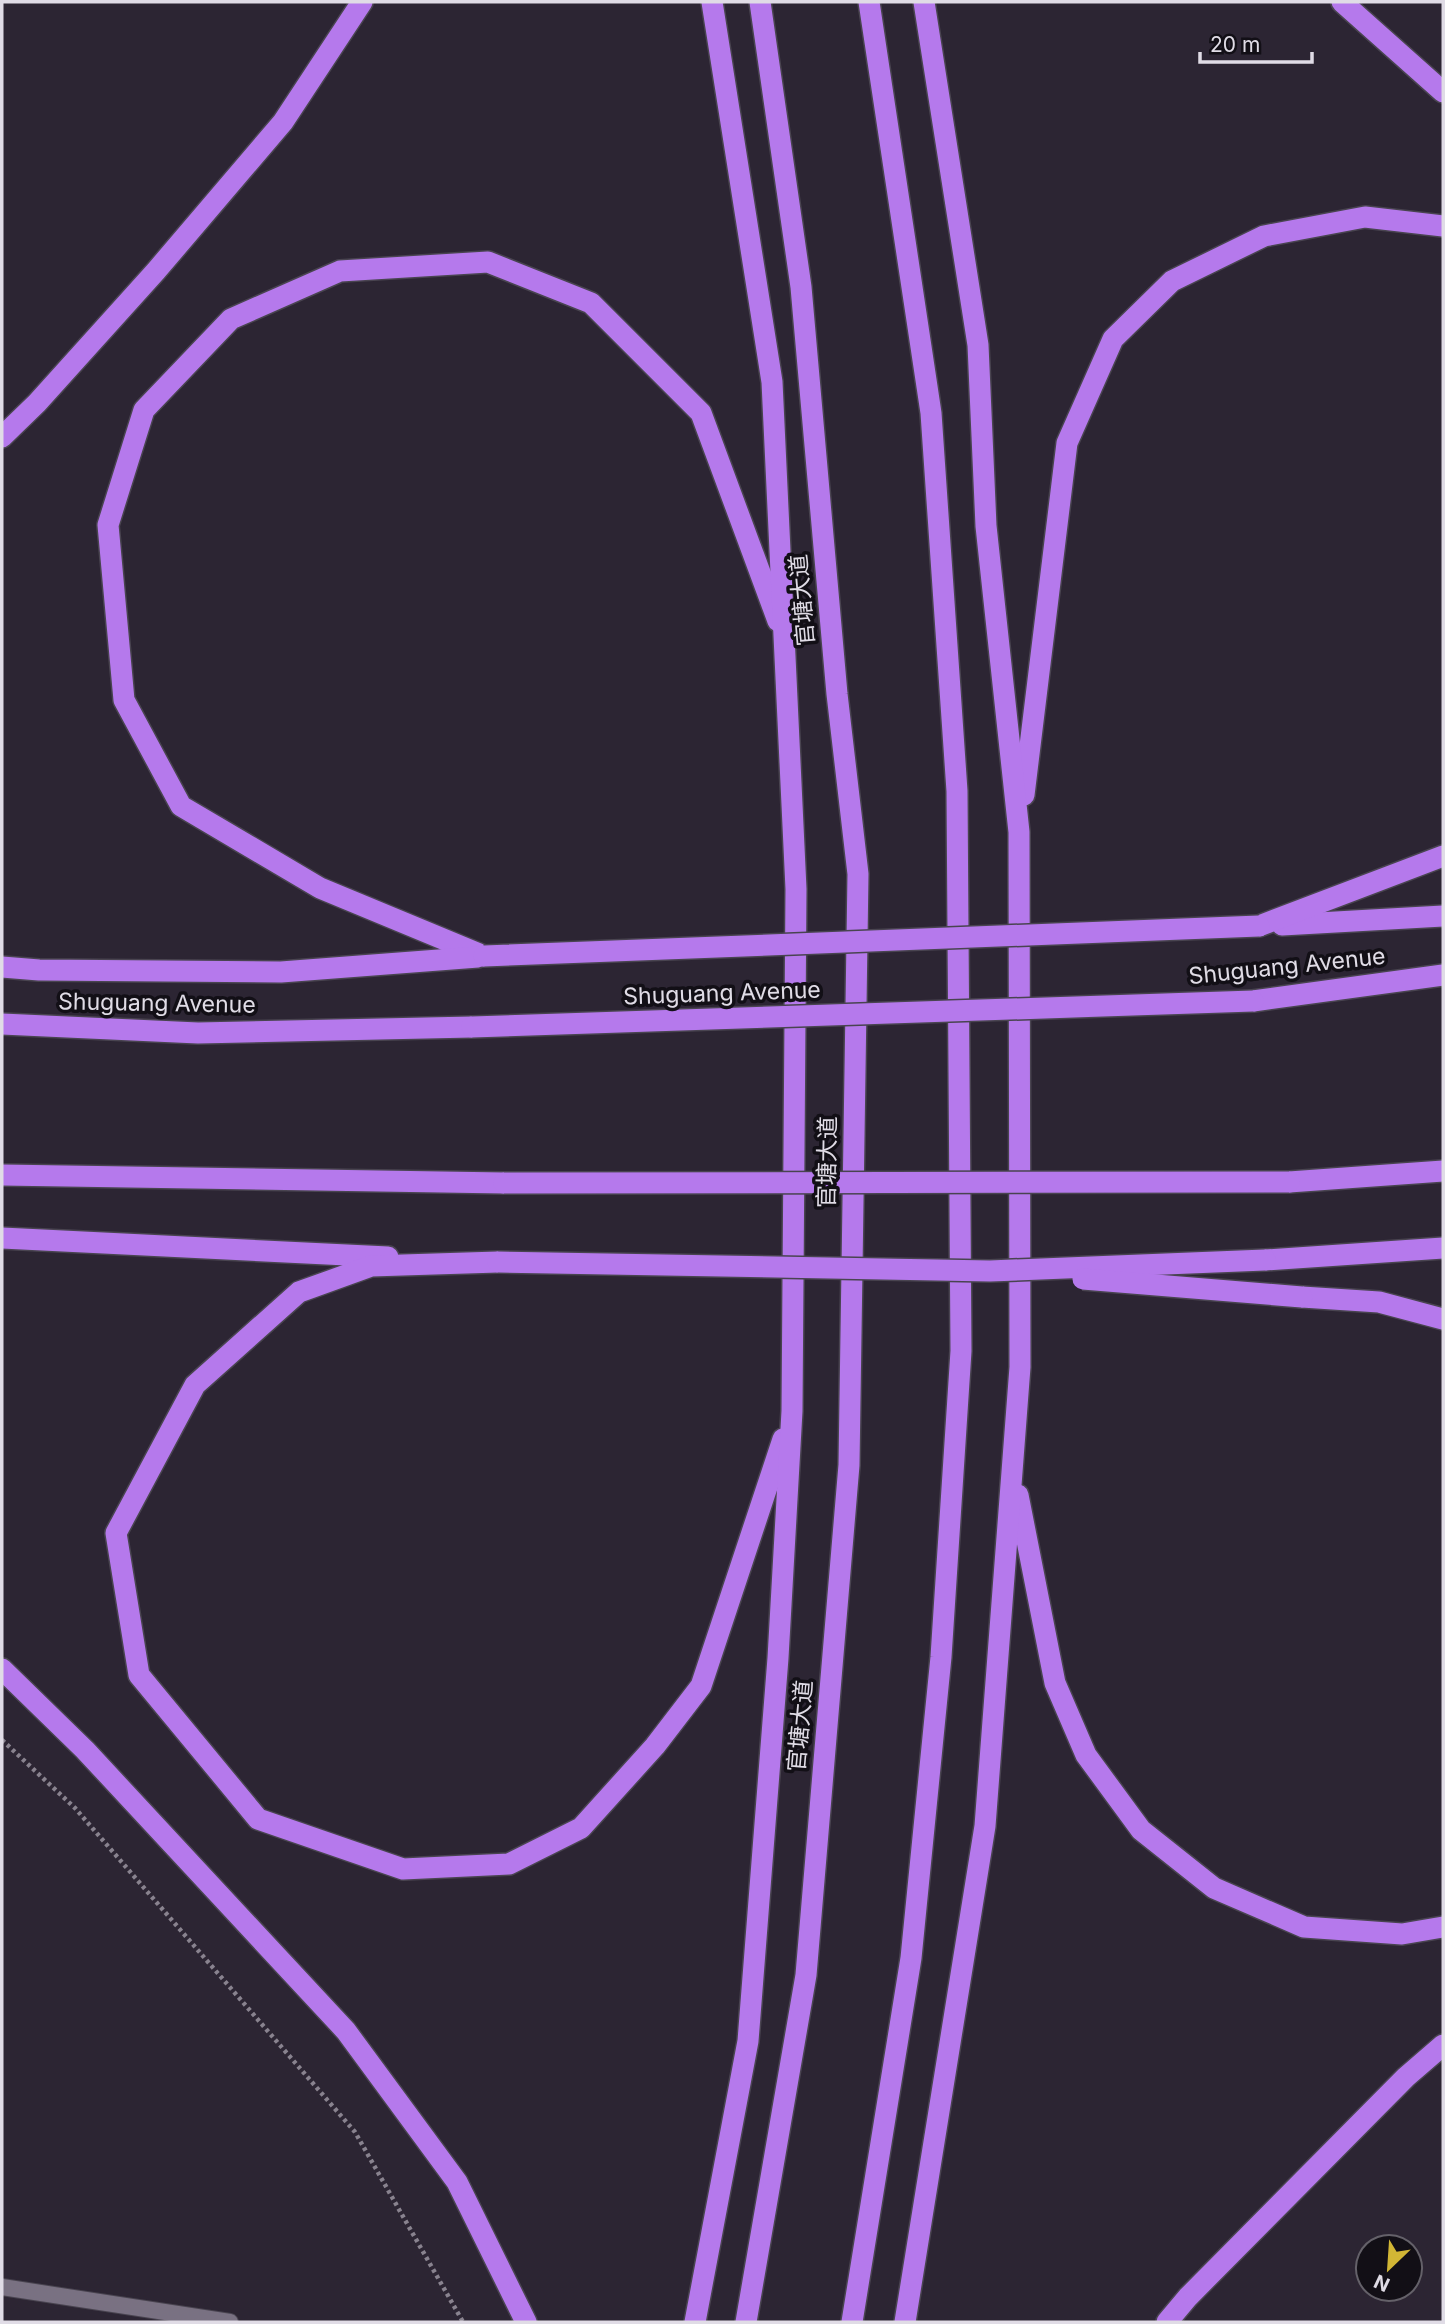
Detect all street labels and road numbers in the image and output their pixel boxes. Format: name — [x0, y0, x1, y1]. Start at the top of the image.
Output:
street label: 官塘大道 — [784, 553, 820, 647]
street label: Shuguang Avenue — [1187, 942, 1387, 990]
street label: Shuguang Avenue — [623, 976, 821, 1010]
street label: Shuguang Avenue — [58, 987, 256, 1019]
street label: 官塘大道 — [812, 1116, 842, 1208]
street label: 官塘大道 — [782, 1679, 818, 1773]

